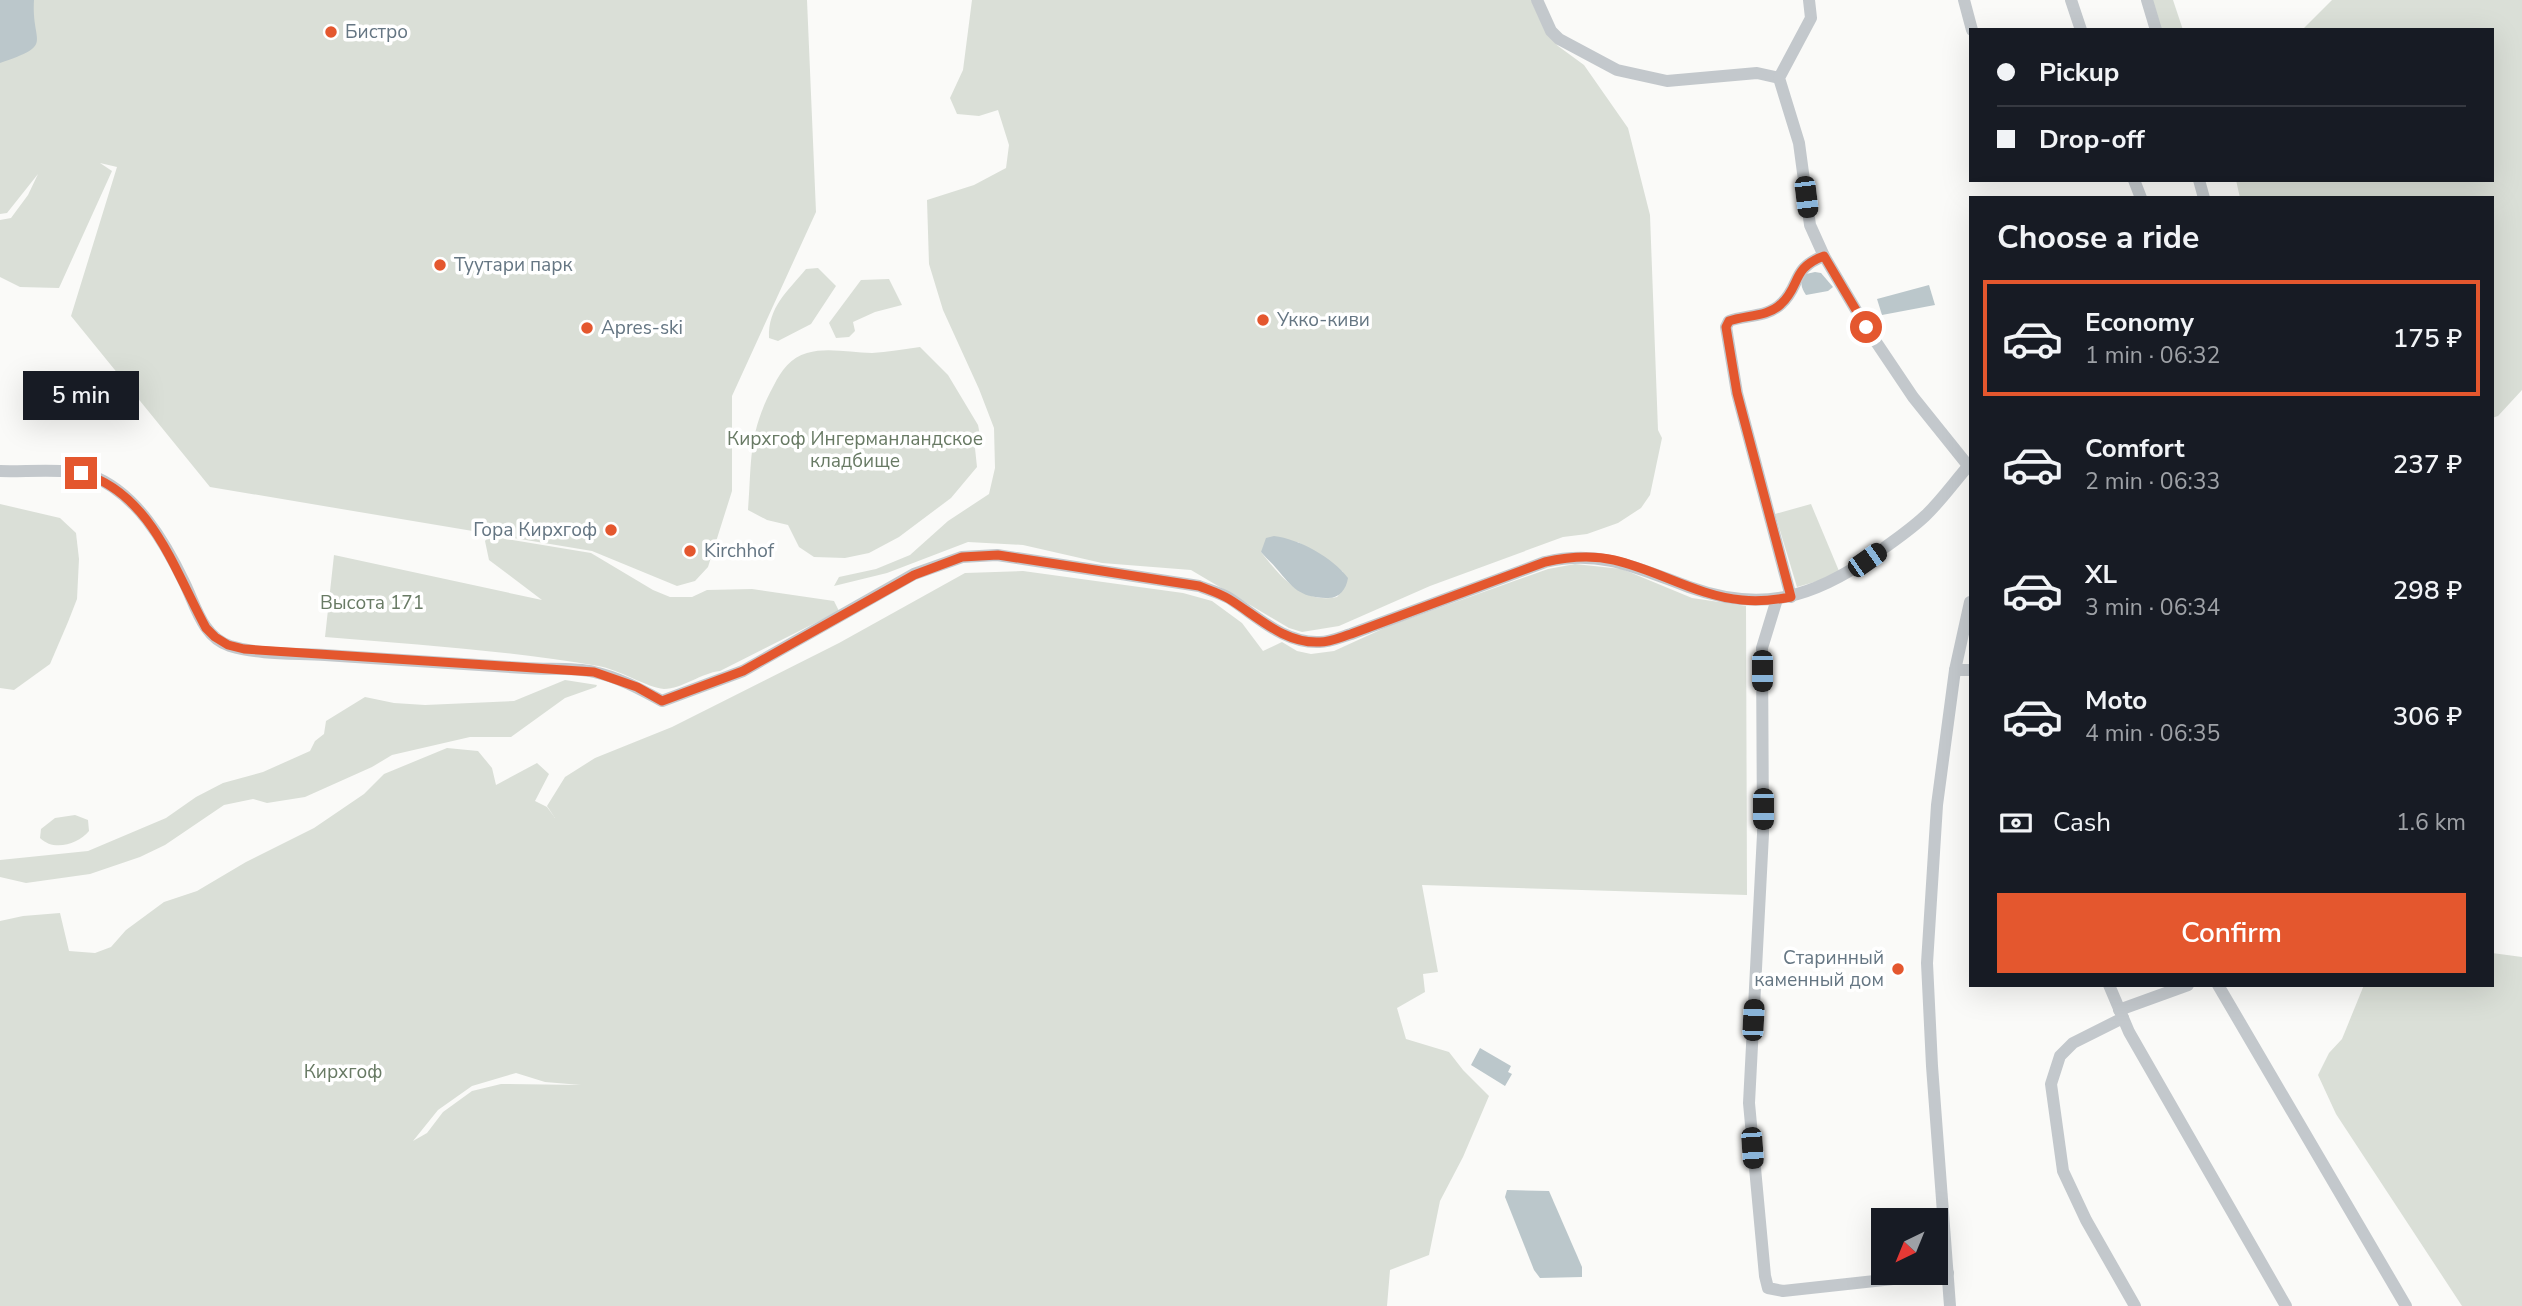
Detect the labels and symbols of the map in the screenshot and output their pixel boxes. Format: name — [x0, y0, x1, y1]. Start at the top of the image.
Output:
place label: Бистро — [345, 19, 408, 45]
marker: Бистро — [323, 24, 339, 40]
car — [1794, 175, 1819, 219]
place label: Туутари парк — [454, 252, 573, 278]
marker: Туутари парк — [432, 257, 448, 273]
place label: Укко-киви — [1276, 307, 1370, 333]
route start — [1850, 311, 1882, 343]
marker: Укко-киви — [1255, 312, 1271, 328]
place label: Apres-ski — [601, 315, 683, 341]
marker: Apres-ski — [579, 320, 595, 336]
callout: 5 min — [23, 372, 139, 420]
park label: Кирхгоф Ингерманландское кладбище — [727, 426, 983, 474]
route end — [65, 457, 97, 489]
place label: Гора Кирхгоф — [473, 517, 597, 543]
marker: Гора Кирхгоф — [603, 522, 619, 538]
place label: Kirchhof — [704, 538, 775, 564]
car — [1844, 539, 1891, 581]
marker: Kirchhof — [682, 543, 698, 559]
park label: Высота 171 — [320, 590, 424, 616]
car — [1752, 650, 1773, 692]
car — [1753, 788, 1774, 830]
place label: Старинный каменный дом — [1754, 945, 1884, 993]
marker: Старинный каменный дом — [1890, 961, 1906, 977]
car — [1742, 998, 1765, 1042]
park label: Кирхгоф — [304, 1059, 382, 1085]
car — [1741, 1126, 1764, 1170]
north arrow — [1871, 1208, 1948, 1284]

